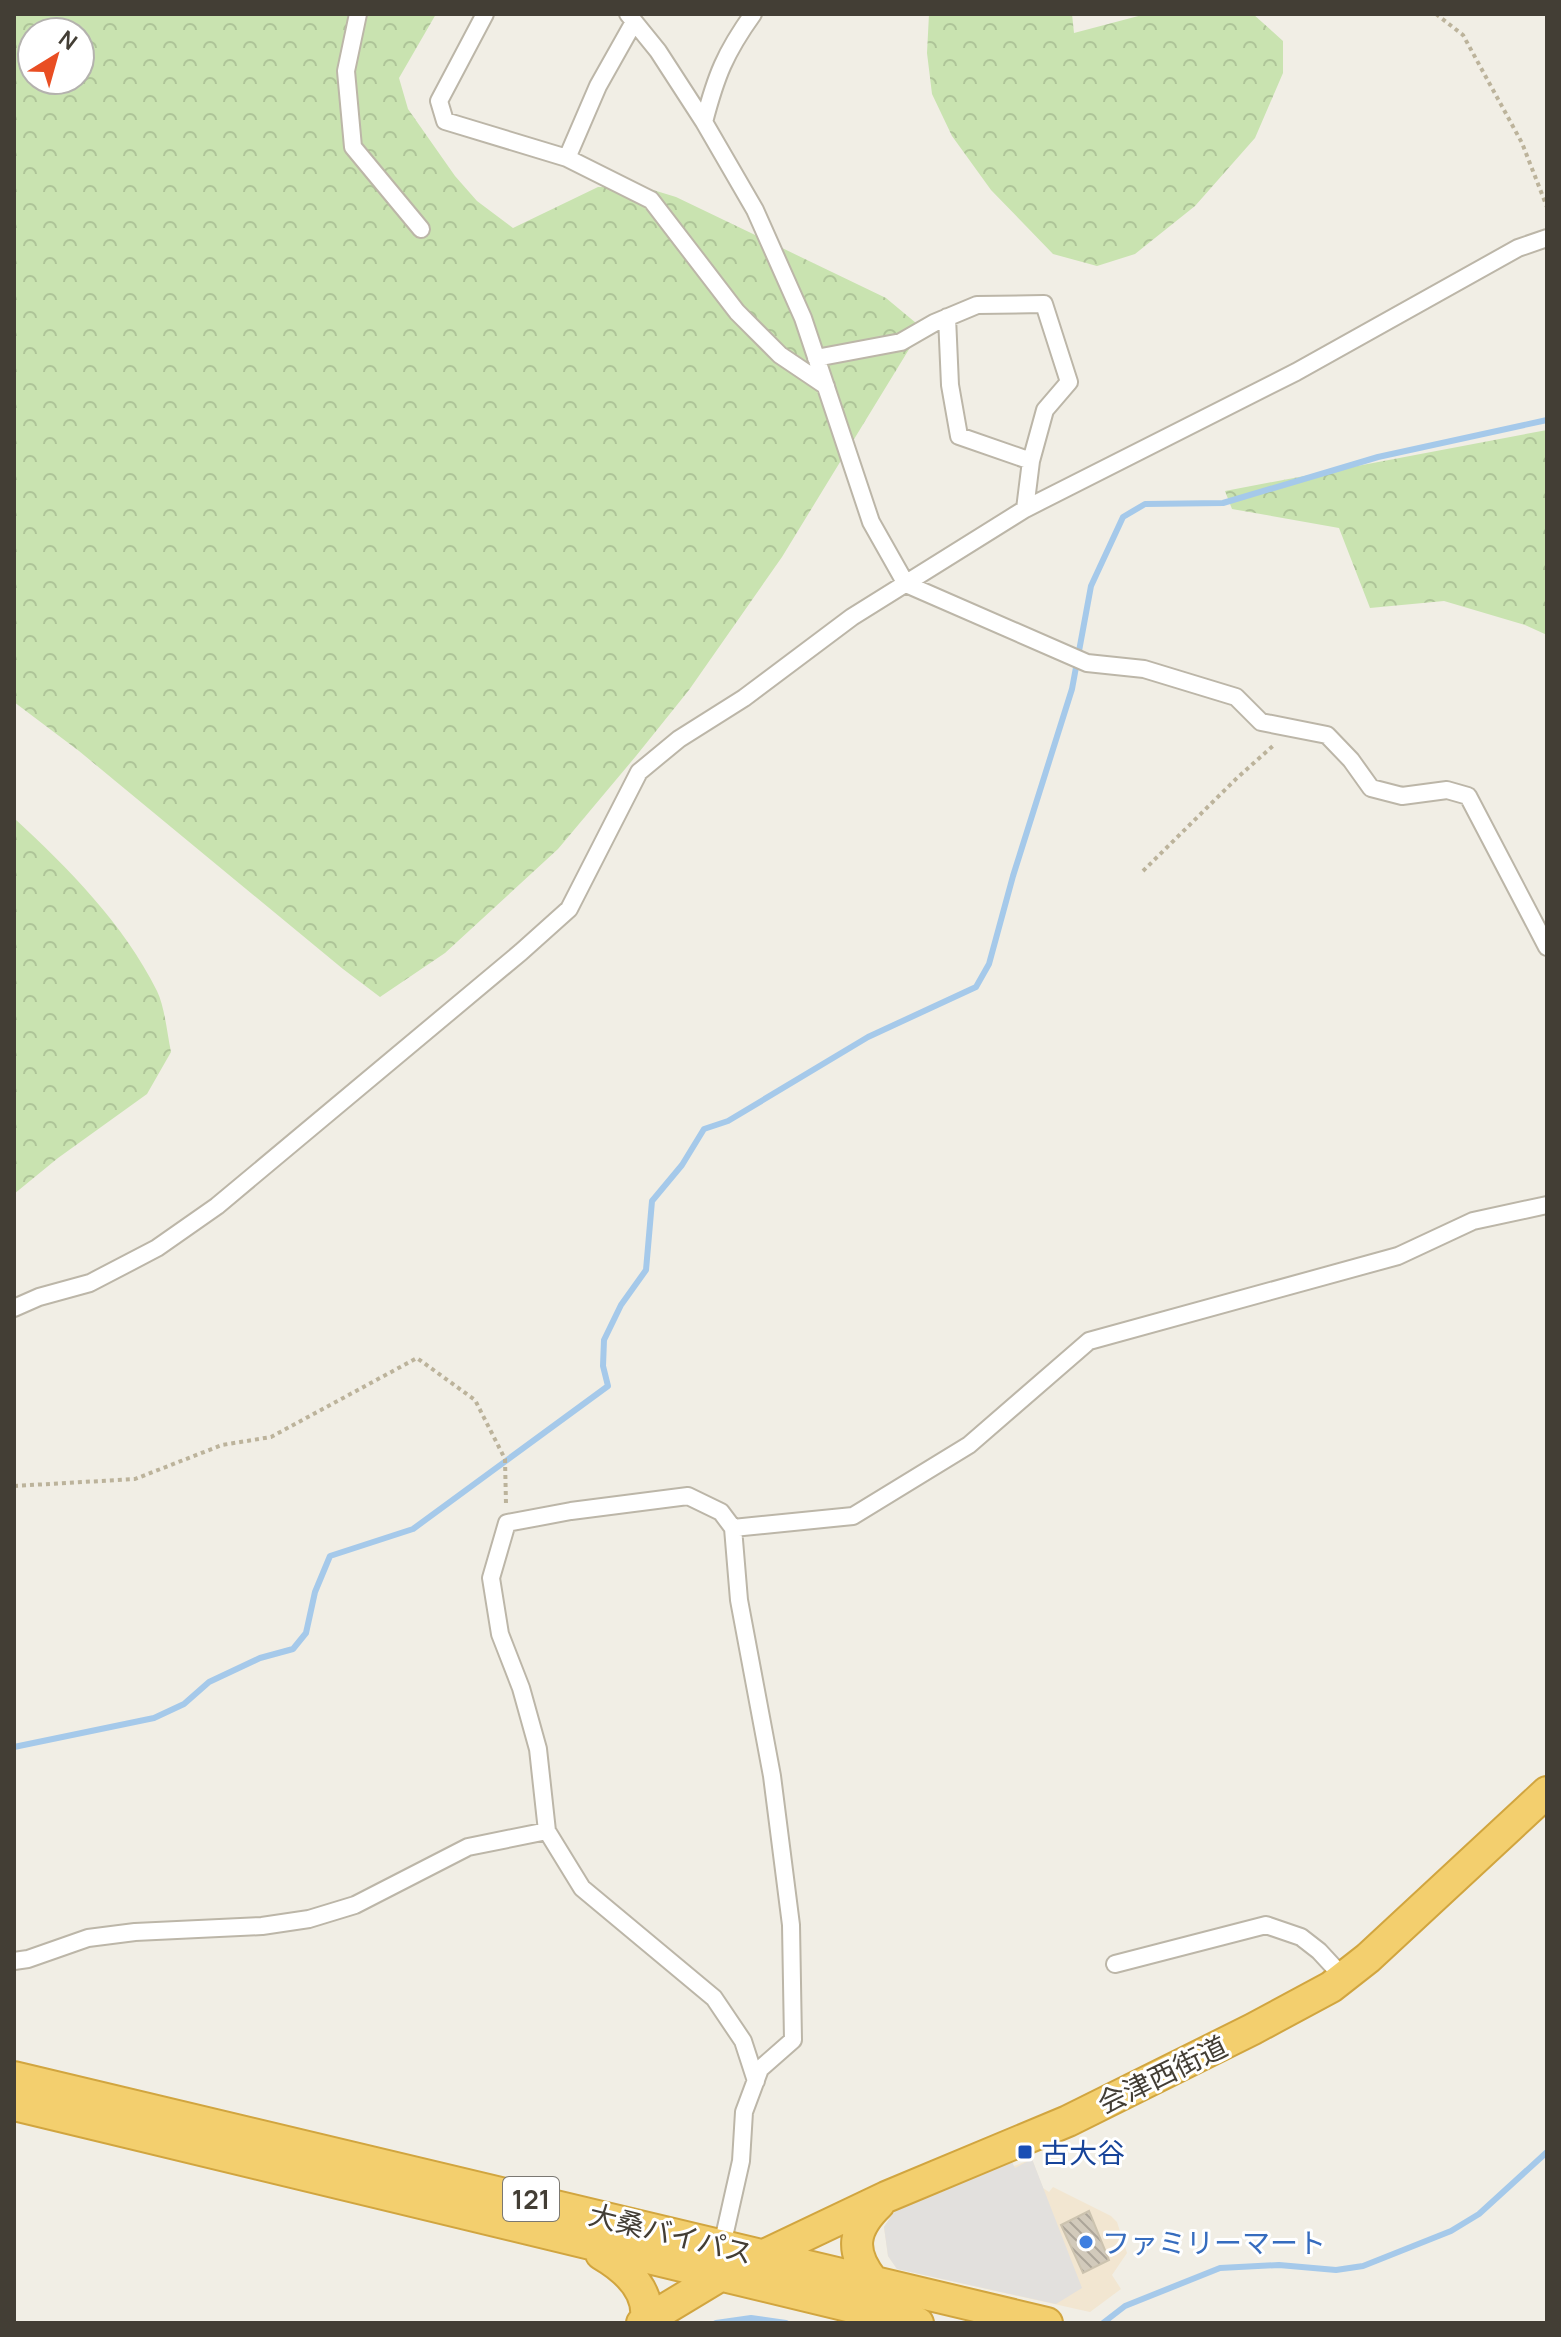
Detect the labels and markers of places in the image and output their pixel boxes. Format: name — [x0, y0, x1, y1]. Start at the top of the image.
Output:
place label: 古大谷 — [1041, 2133, 1125, 2171]
marker: 古大谷 — [1016, 2143, 1034, 2161]
place label: ファミリーマート — [1102, 2223, 1326, 2261]
marker: ファミリーマート — [1077, 2233, 1095, 2251]

